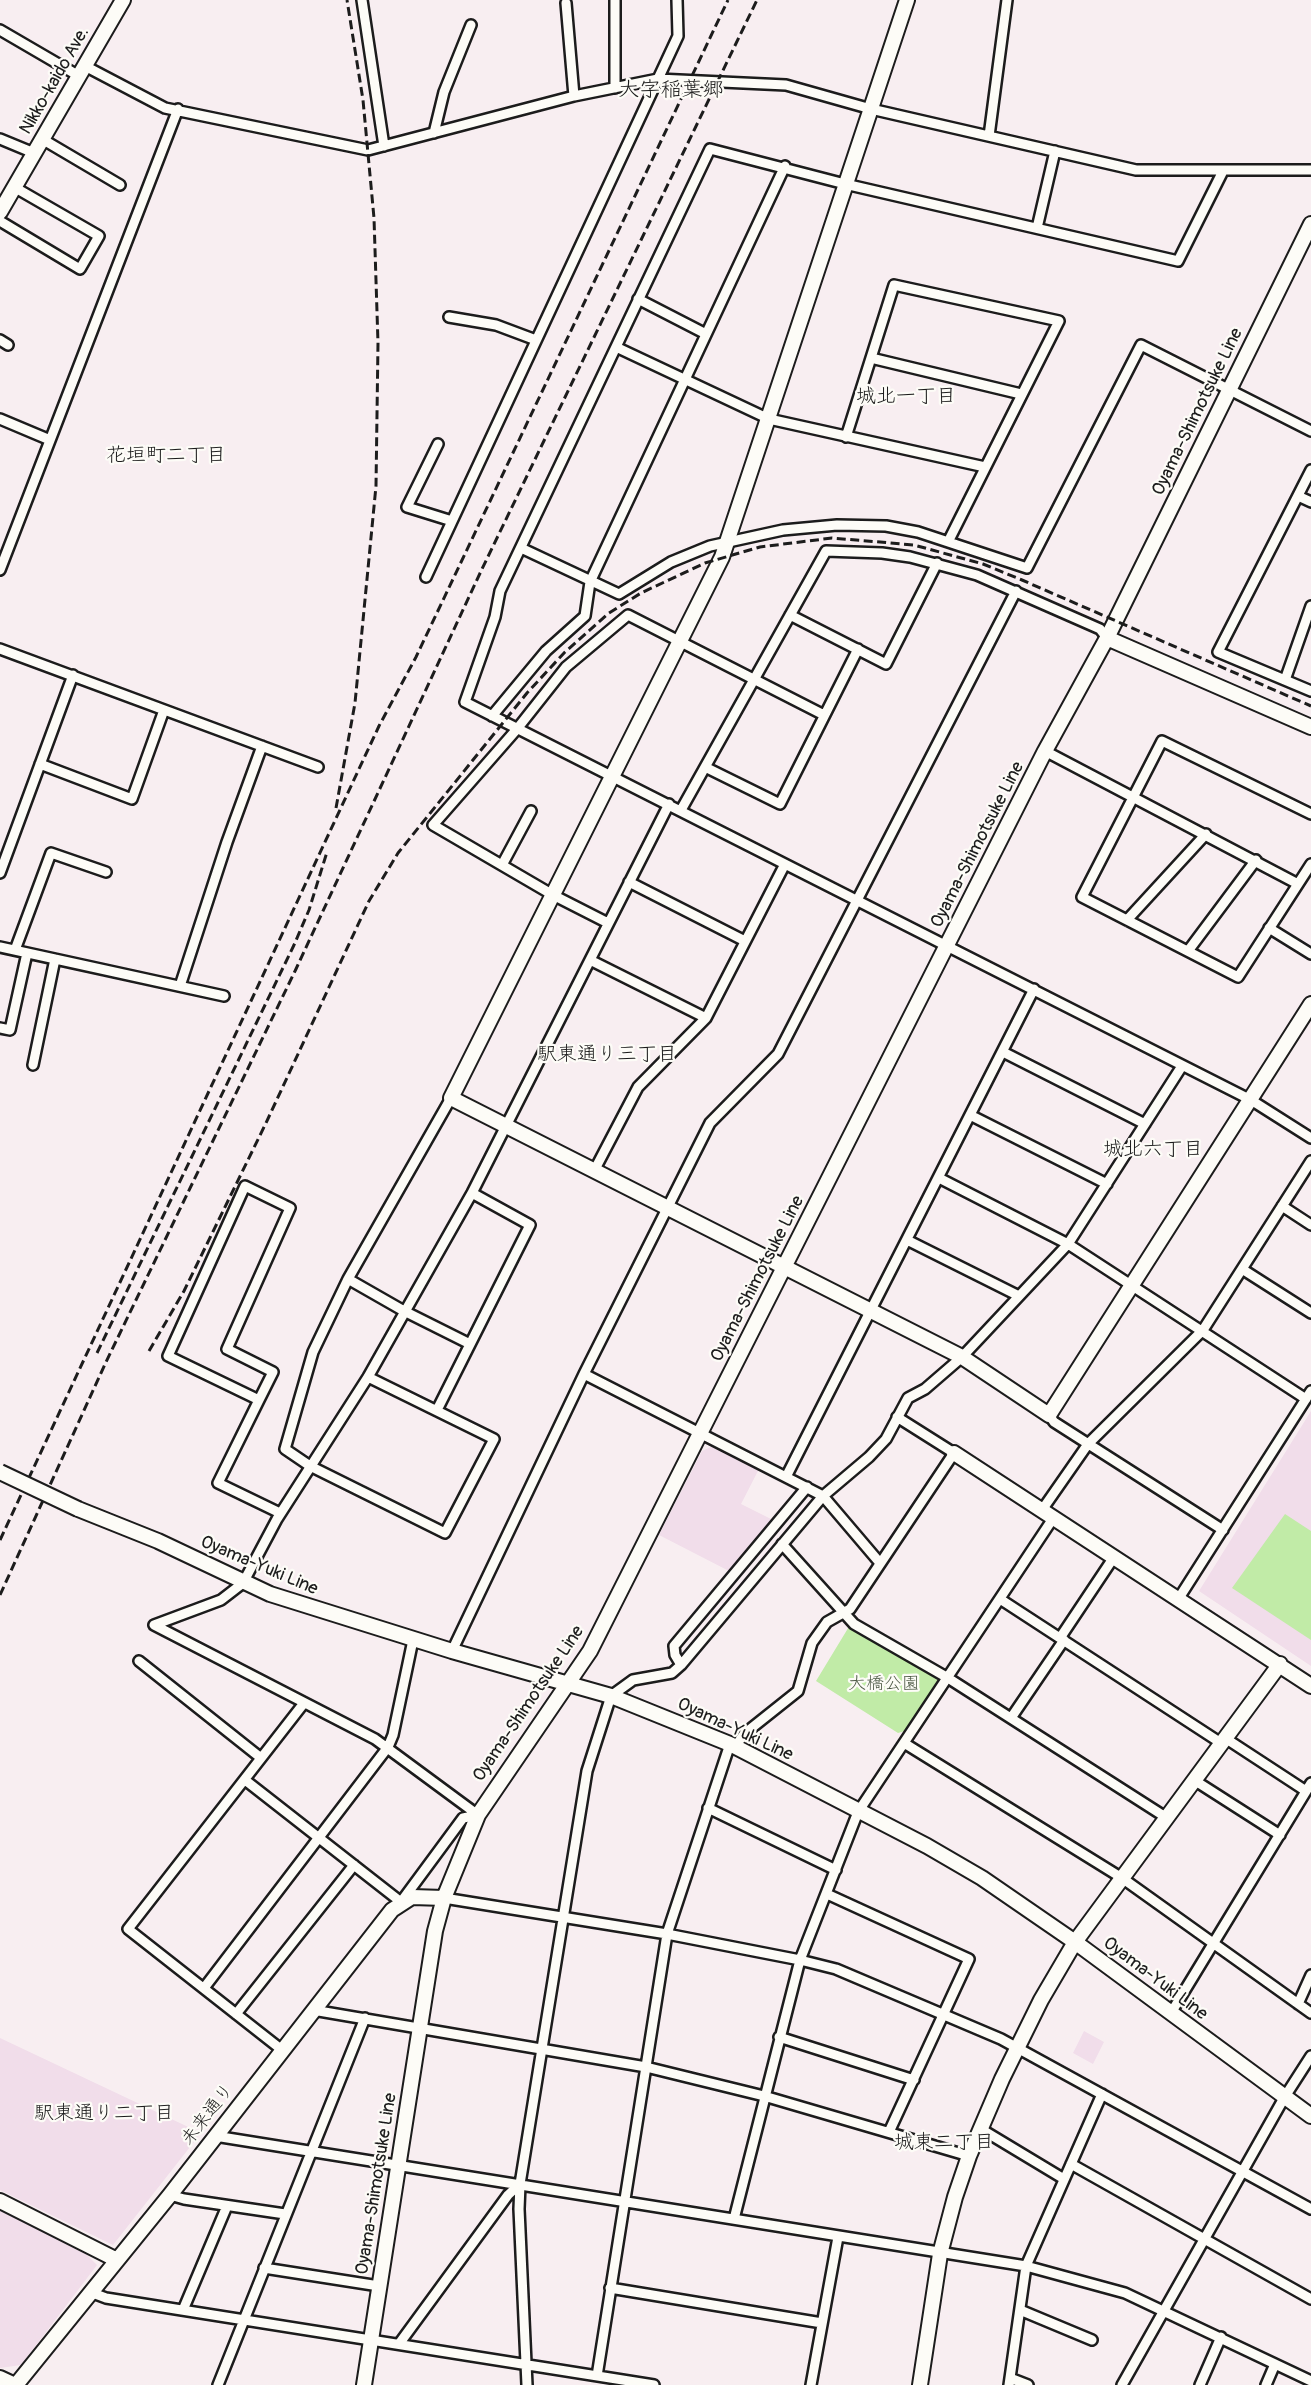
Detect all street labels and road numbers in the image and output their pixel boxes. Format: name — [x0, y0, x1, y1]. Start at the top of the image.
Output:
street label: Nikko-kaido Ave. — [16, 23, 94, 139]
street label: Oyama-Shimotsuke Line — [1148, 325, 1248, 499]
street label: Oyama-Shimotsuke Line — [927, 758, 1029, 932]
street label: Oyama-Shimotsuke Line — [707, 1192, 809, 1366]
street label: Oyama-Yuki Line — [197, 1532, 321, 1600]
street label: Oyama-Shimotsuke Line — [469, 1622, 589, 1786]
street label: Oyama-Yuki Line — [674, 1694, 796, 1766]
street label: Oyama-Yuki Line — [1098, 1933, 1212, 2025]
street label: 未来通り — [177, 2080, 239, 2150]
street label: Oyama-Shimotsuke Line — [352, 2092, 402, 2276]

